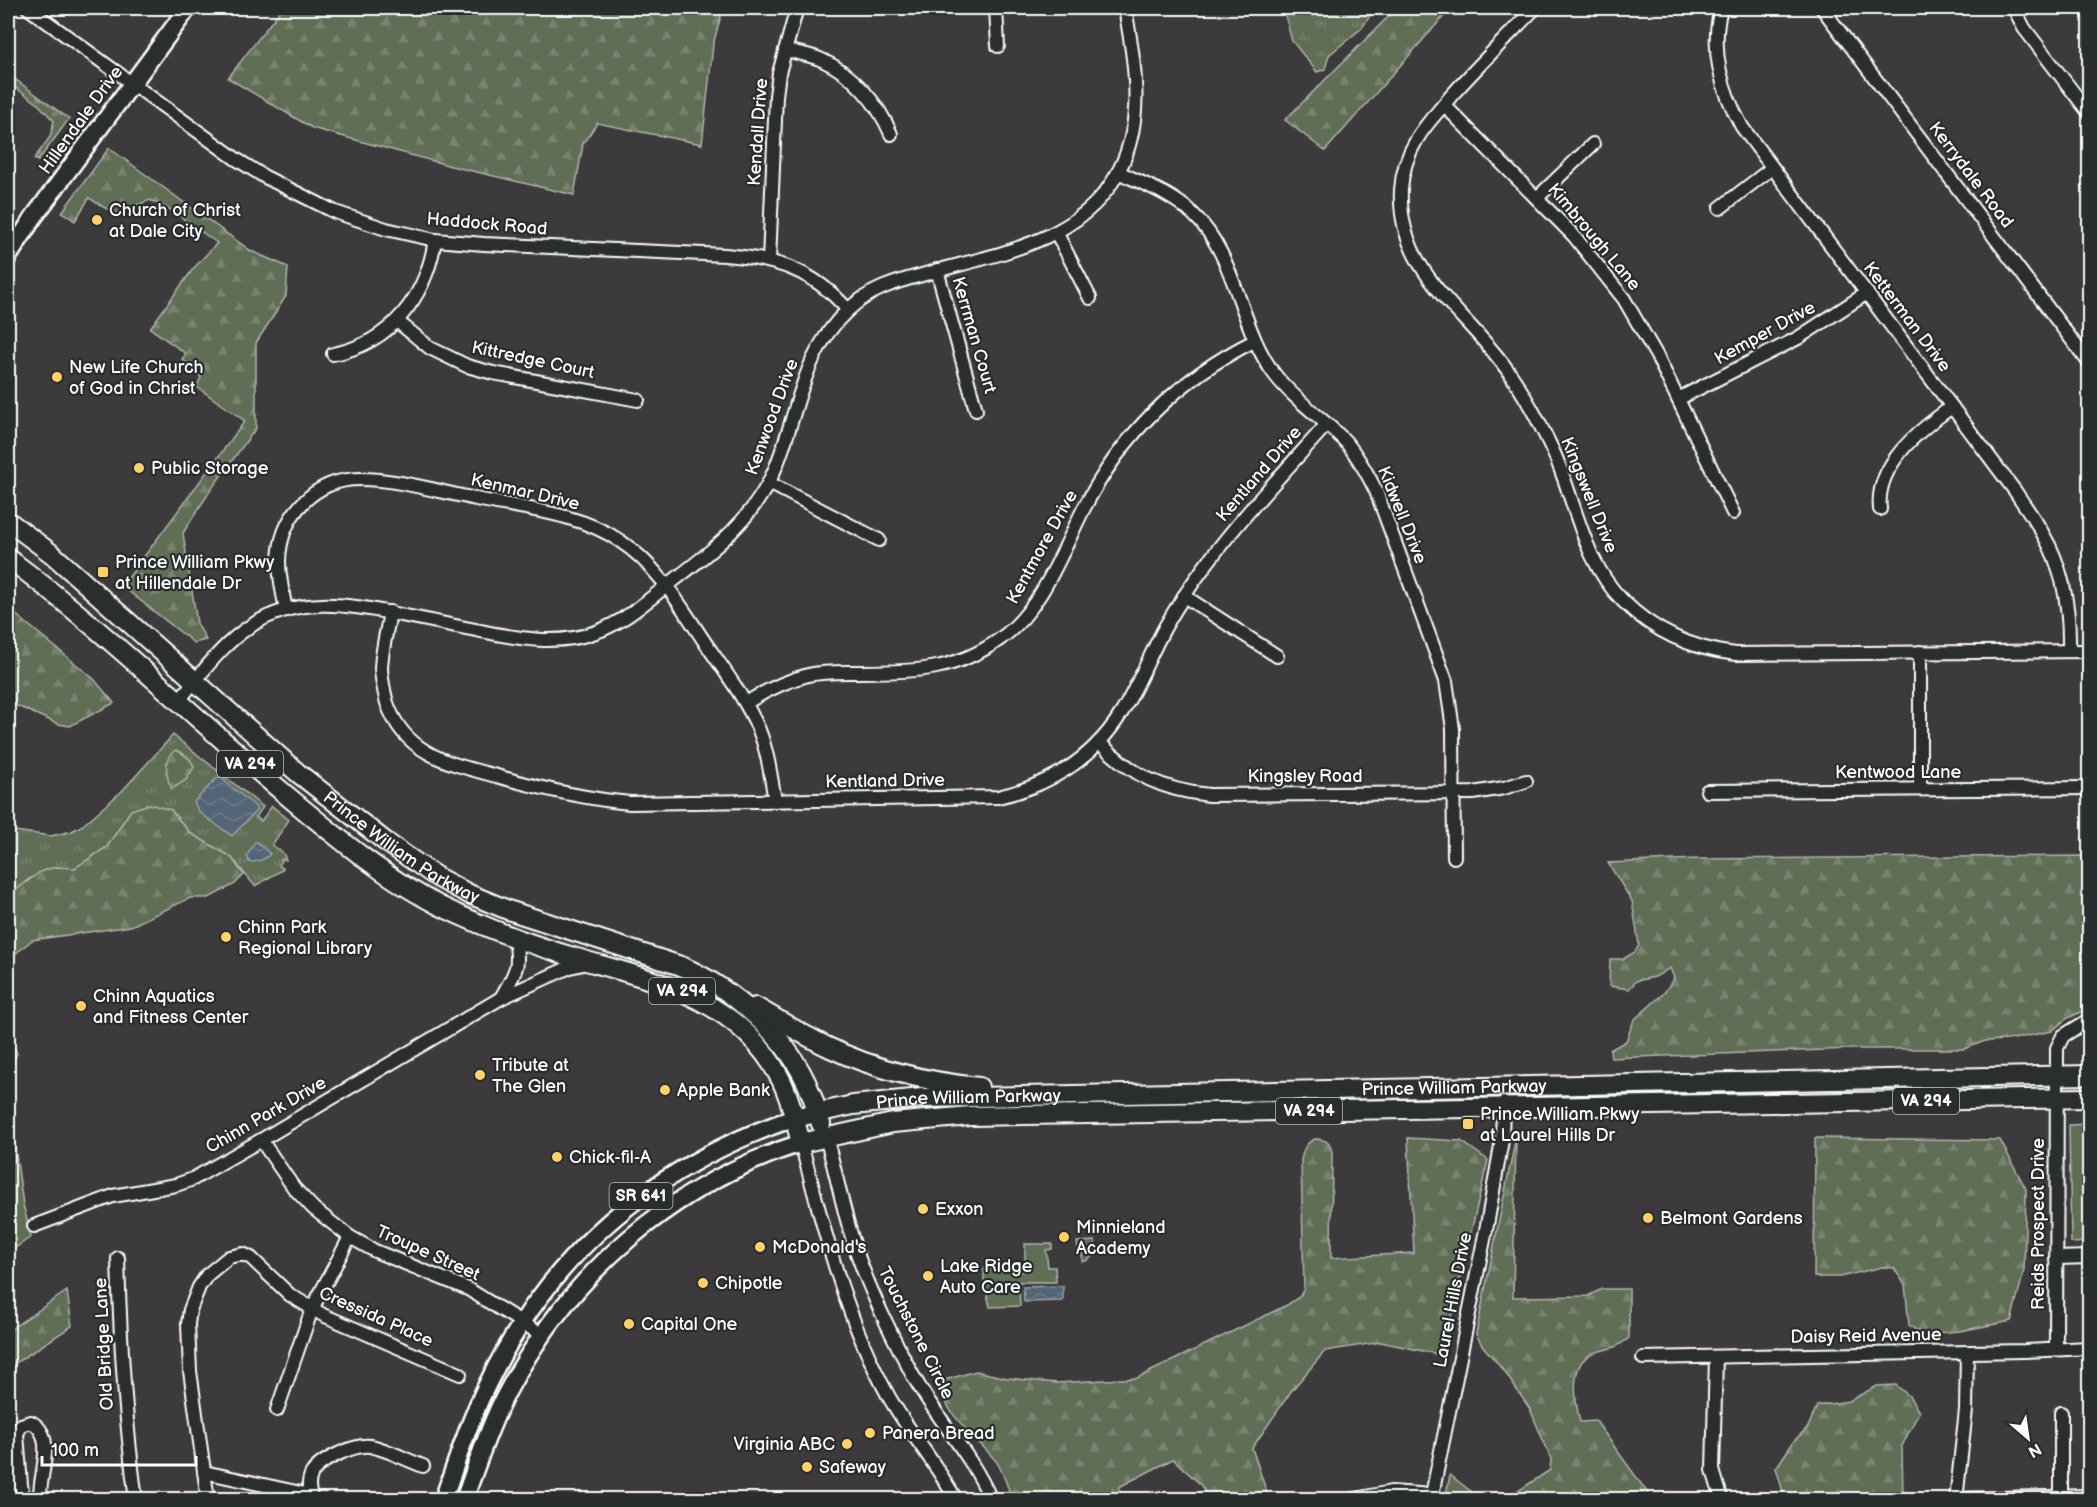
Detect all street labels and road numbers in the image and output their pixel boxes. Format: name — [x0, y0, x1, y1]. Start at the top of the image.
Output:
street label: Hillendale Drive — [35, 62, 127, 178]
street label: Kendall Drive — [744, 77, 772, 187]
street label: Kerrydale Road — [1924, 118, 2018, 232]
street label: Kimbrough Lane — [1543, 179, 1645, 295]
street label: Haddock Road — [426, 208, 548, 240]
street label: Ketterman Drive — [1859, 258, 1955, 376]
street label: Kerrman Court — [947, 274, 1001, 396]
street label: Kemper Drive — [1711, 297, 1819, 369]
street label: Kittredge Court — [470, 337, 597, 383]
street label: Kenwood Drive — [741, 356, 803, 478]
street label: Kentland Drive — [1212, 422, 1306, 526]
street label: Kingswell Drive — [1556, 434, 1622, 556]
street label: Kidwell Drive — [1373, 463, 1431, 567]
street label: Kenmar Drive — [469, 469, 582, 515]
street label: Kentmore Drive — [1002, 486, 1082, 608]
road number: VA 294 — [217, 751, 283, 777]
street label: Kentwood Lane — [1835, 762, 1961, 783]
street label: Kingsley Road — [1247, 766, 1363, 787]
street label: Kentland Drive — [825, 769, 945, 793]
street label: Prince William Parkway — [319, 786, 483, 908]
road number: VA 294 — [649, 978, 715, 1004]
street label: Chinn Park Drive — [202, 1072, 330, 1158]
street label: Prince William Parkway — [1361, 1075, 1548, 1100]
street label: Prince William Parkway — [875, 1085, 1062, 1113]
road number: VA 294 — [1893, 1088, 1959, 1114]
road number: VA 294 — [1276, 1098, 1342, 1124]
street label: Reids Prospect Drive — [2028, 1138, 2049, 1310]
road number: SR 641 — [610, 1183, 672, 1209]
street label: Troupe Street — [373, 1221, 483, 1285]
street label: Laurel Hills Drive — [1430, 1230, 1476, 1369]
street label: Touchstone Circle — [874, 1263, 959, 1403]
street label: Old Bridge Lane — [90, 1277, 118, 1411]
street label: Cressida Place — [316, 1282, 437, 1352]
street label: Daisy Reid Avenue — [1790, 1324, 1942, 1348]

